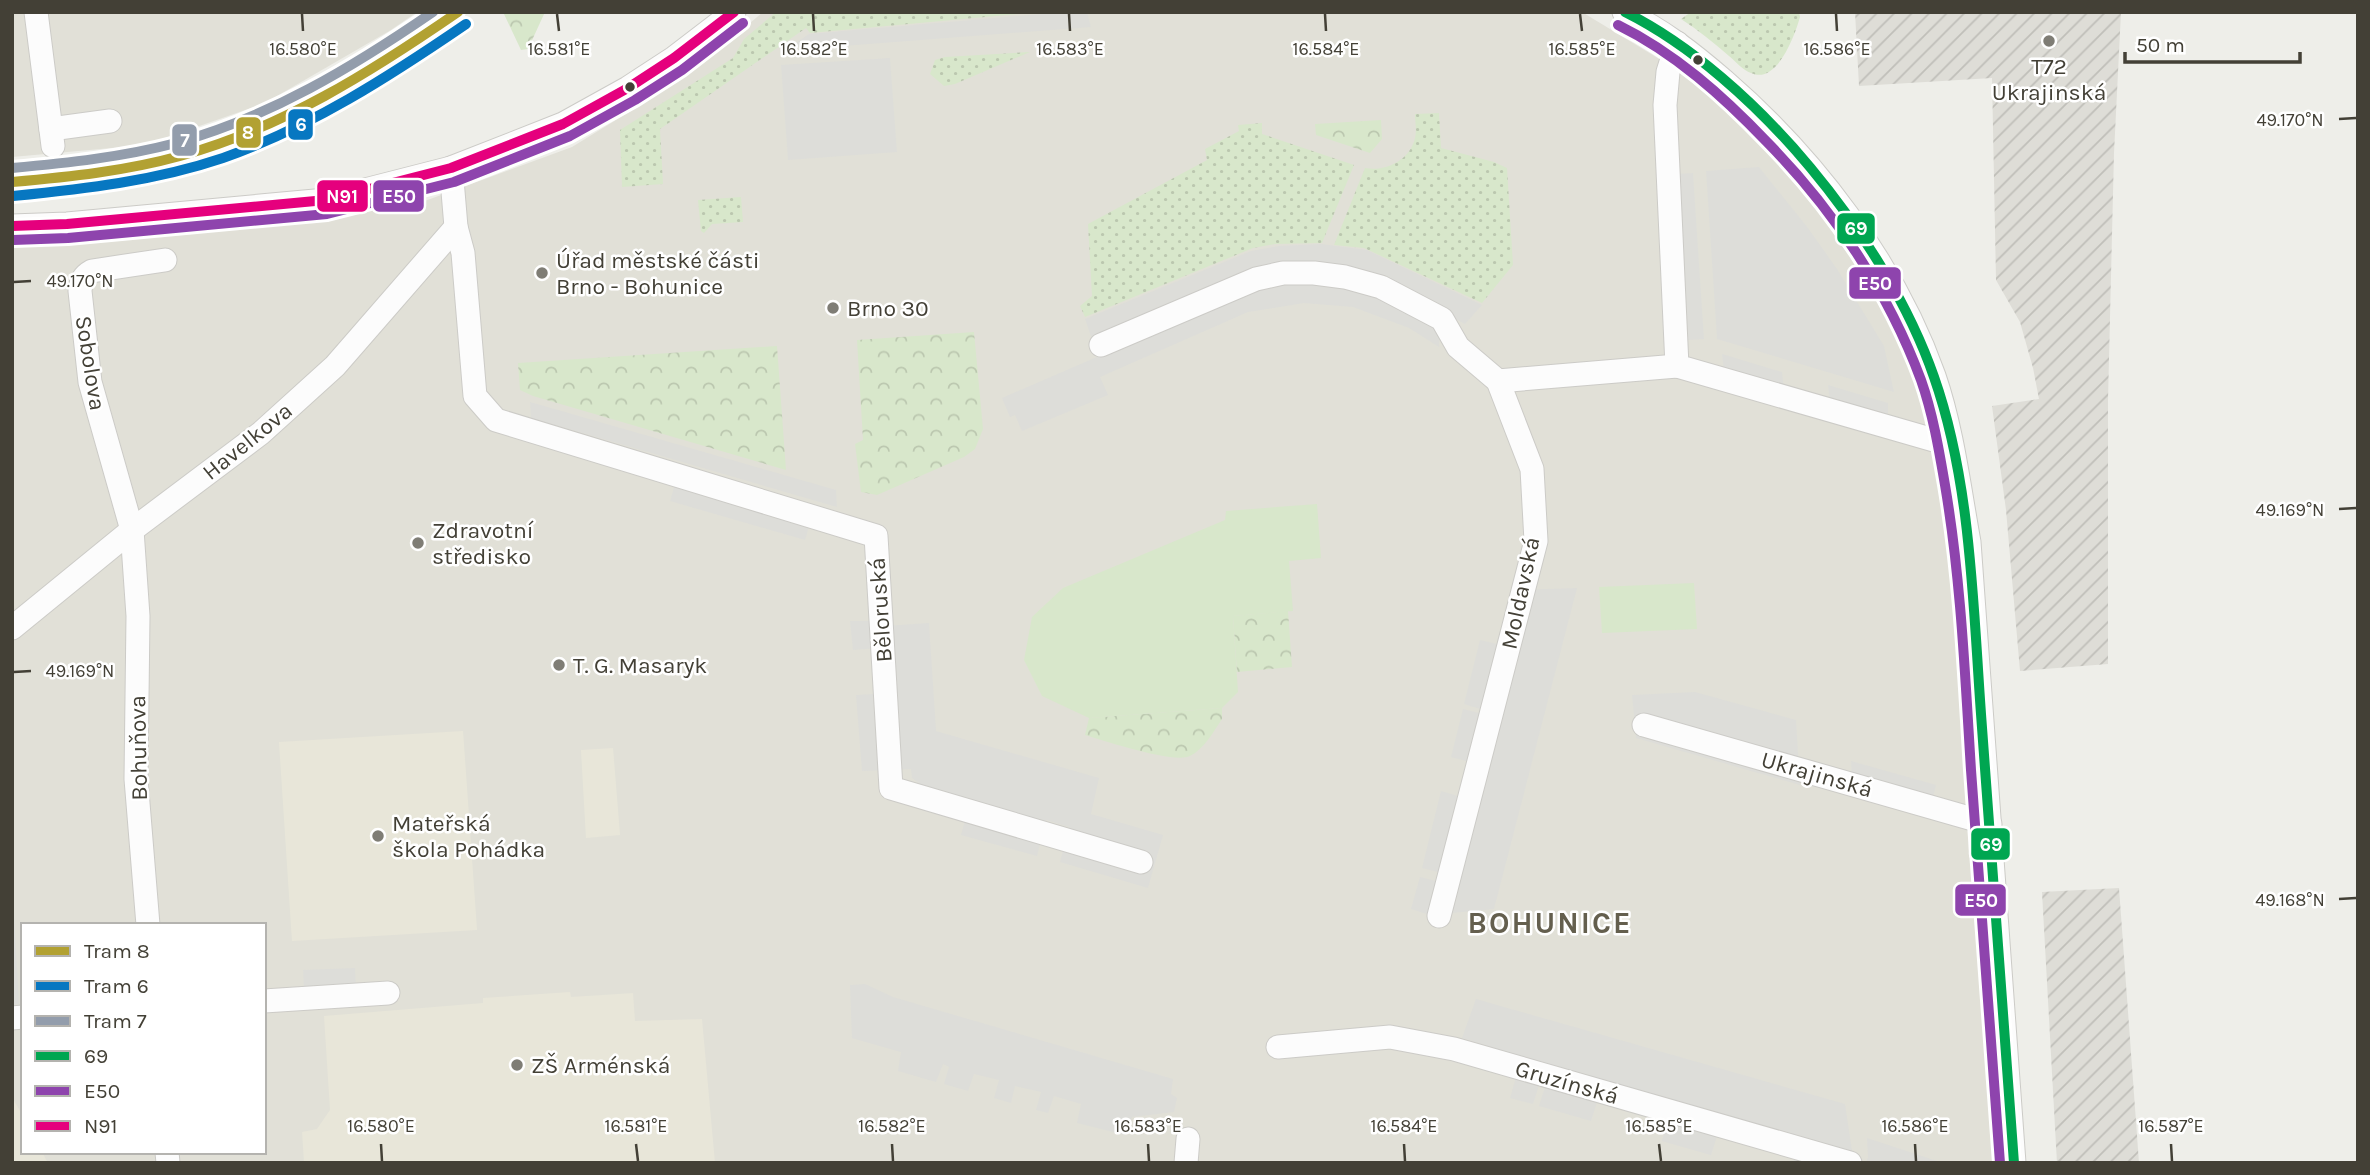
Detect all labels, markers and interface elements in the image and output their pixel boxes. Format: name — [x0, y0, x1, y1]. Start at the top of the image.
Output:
scale bar — [2125, 21, 2300, 65]
marker: T72 Ukrajinská — [2041, 33, 2057, 49]
text: 50 m — [2136, 33, 2185, 57]
text: 16.580°E — [269, 38, 337, 60]
text: 16.581°E — [528, 38, 590, 60]
text: 16.582°E — [780, 38, 848, 60]
text: 16.583°E — [1036, 38, 1104, 60]
text: 16.584°E — [1293, 38, 1360, 60]
text: 16.585°E — [1548, 38, 1616, 60]
text: 16.586°E — [1803, 38, 1871, 60]
unlabelled marker — [1691, 53, 1705, 67]
place label: T72 Ukrajinská — [1992, 53, 2106, 106]
unlabelled marker — [623, 80, 637, 94]
line badge: 6 — [287, 108, 314, 141]
text: 49.170°N — [2256, 109, 2324, 131]
text: 6 — [295, 114, 307, 136]
line badge: 8 — [235, 116, 262, 149]
text: 8 — [242, 122, 254, 144]
line badge: 7 — [171, 123, 198, 157]
text: 7 — [180, 130, 190, 152]
line badge: N91 — [316, 179, 369, 213]
line badge: E50 — [372, 179, 425, 213]
text: N91 — [326, 186, 358, 208]
text: E50 — [382, 186, 416, 208]
line badge: 69 — [1836, 212, 1876, 245]
text: 69 — [1844, 218, 1868, 240]
place label: Úřad městské části Brno - Bohunice — [556, 247, 760, 300]
marker: Úřad městské části Brno - Bohunice — [534, 265, 550, 281]
line badge: E50 — [1848, 266, 1902, 300]
text: 49.170°N — [46, 270, 114, 292]
text: E50 — [1858, 273, 1892, 295]
place label: Brno 30 — [847, 295, 929, 322]
marker: Brno 30 — [825, 300, 841, 316]
street label: Sobolova — [70, 314, 111, 413]
street label: Havelkova — [197, 397, 298, 486]
text: 49.169°N — [2256, 499, 2324, 521]
place label: Zdravotní středisko — [432, 517, 534, 570]
marker: Zdravotní středisko — [410, 535, 426, 551]
street label: Moldavská — [1495, 535, 1546, 652]
street label: Běloruská — [863, 557, 898, 663]
place label: T. G. Masaryk — [573, 652, 707, 679]
marker: T. G. Masaryk — [551, 657, 567, 673]
text: 49.169°N — [46, 660, 114, 682]
street label: Bohuňova — [124, 695, 153, 801]
street label: Ukrajinská — [1758, 746, 1876, 803]
place label: Mateřská škola Pohádka — [392, 810, 545, 863]
line badge: 69 — [1970, 827, 2011, 861]
marker: Mateřská škola Pohádka — [370, 828, 386, 844]
text: 69 — [1979, 834, 2003, 856]
line badge: E50 — [1954, 883, 2007, 917]
text: 49.168°N — [2255, 889, 2325, 911]
text: E50 — [1964, 890, 1998, 912]
district label: BOHUNICE — [1467, 905, 1633, 941]
legend — [21, 923, 266, 1154]
text: Tram 8 — [84, 939, 150, 963]
text: Tram 6 — [84, 974, 149, 998]
text: Tram 7 — [84, 1009, 147, 1033]
text: 69 — [84, 1044, 108, 1068]
place label: ZŠ Arménská — [531, 1052, 670, 1079]
street label: Gruzínská — [1512, 1055, 1622, 1110]
marker: ZŠ Arménská — [509, 1057, 525, 1073]
text: E50 — [84, 1079, 120, 1103]
text: N91 — [84, 1114, 117, 1138]
text: 16.580°E — [347, 1115, 415, 1137]
text: 16.581°E — [605, 1115, 667, 1137]
text: 16.582°E — [858, 1115, 926, 1137]
text: 16.583°E — [1114, 1115, 1182, 1137]
text: 16.584°E — [1371, 1115, 1438, 1137]
text: 16.585°E — [1625, 1115, 1693, 1137]
text: 16.586°E — [1881, 1115, 1949, 1137]
text: 16.587°E — [2138, 1115, 2204, 1137]

